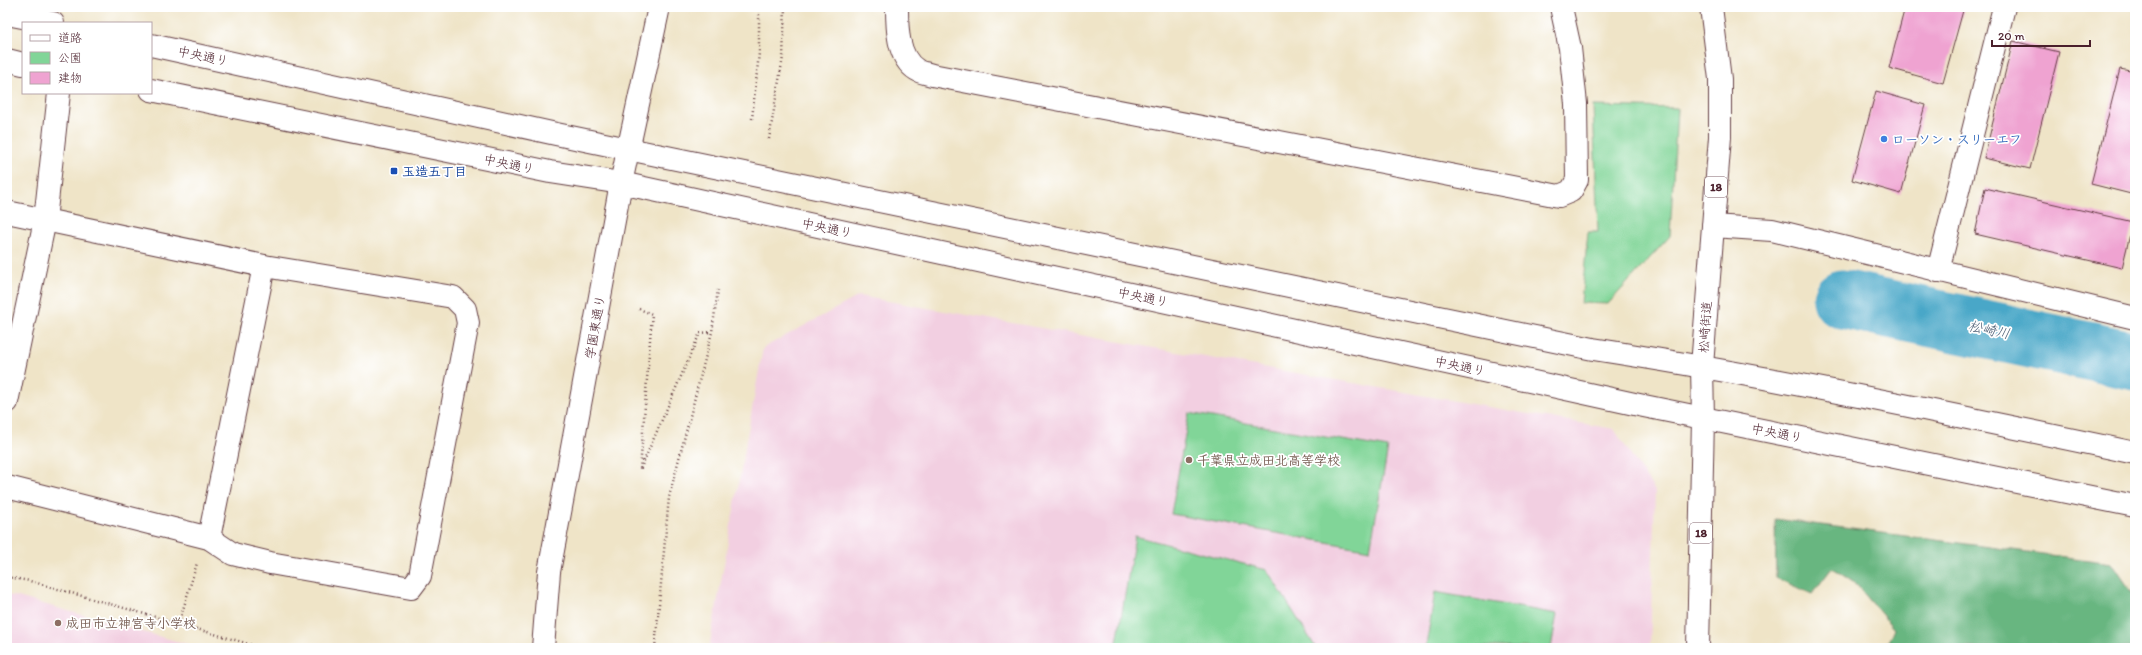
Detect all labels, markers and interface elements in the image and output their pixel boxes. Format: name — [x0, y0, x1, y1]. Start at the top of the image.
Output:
legend — [22, 22, 152, 94]
scale bar — [1992, 22, 2090, 48]
text: 20 m — [1998, 29, 2025, 43]
text: 道路 — [58, 31, 82, 45]
street label: 中央通り — [176, 43, 230, 69]
text: 公園 — [58, 51, 82, 65]
text: 建物 — [58, 71, 82, 85]
place label: ローソン・スリーエフ — [1892, 132, 2022, 147]
marker: ローソン・スリーエフ — [1879, 134, 1889, 144]
street label: 中央通り — [482, 151, 536, 177]
place label: 玉造五丁目 — [402, 164, 467, 179]
marker: 玉造五丁目 — [389, 166, 399, 176]
road number: 18 — [1705, 177, 1727, 197]
street label: 中央通り — [800, 215, 854, 241]
street label: 中央通り — [1116, 284, 1170, 310]
street label: 学園東通り — [582, 294, 608, 360]
street label: 松崎街道 — [1696, 301, 1714, 353]
water label: 松崎川 — [1967, 317, 2011, 343]
street label: 中央通り — [1433, 353, 1487, 379]
street label: 中央通り — [1750, 421, 1804, 445]
place label: 千葉県立成田北高等学校 — [1197, 453, 1340, 468]
marker: 千葉県立成田北高等学校 — [1184, 455, 1194, 465]
road number: 18 — [1690, 523, 1712, 543]
place label: 成田市立神宮寺小学校 — [66, 616, 196, 631]
marker: 成田市立神宮寺小学校 — [53, 618, 63, 628]

